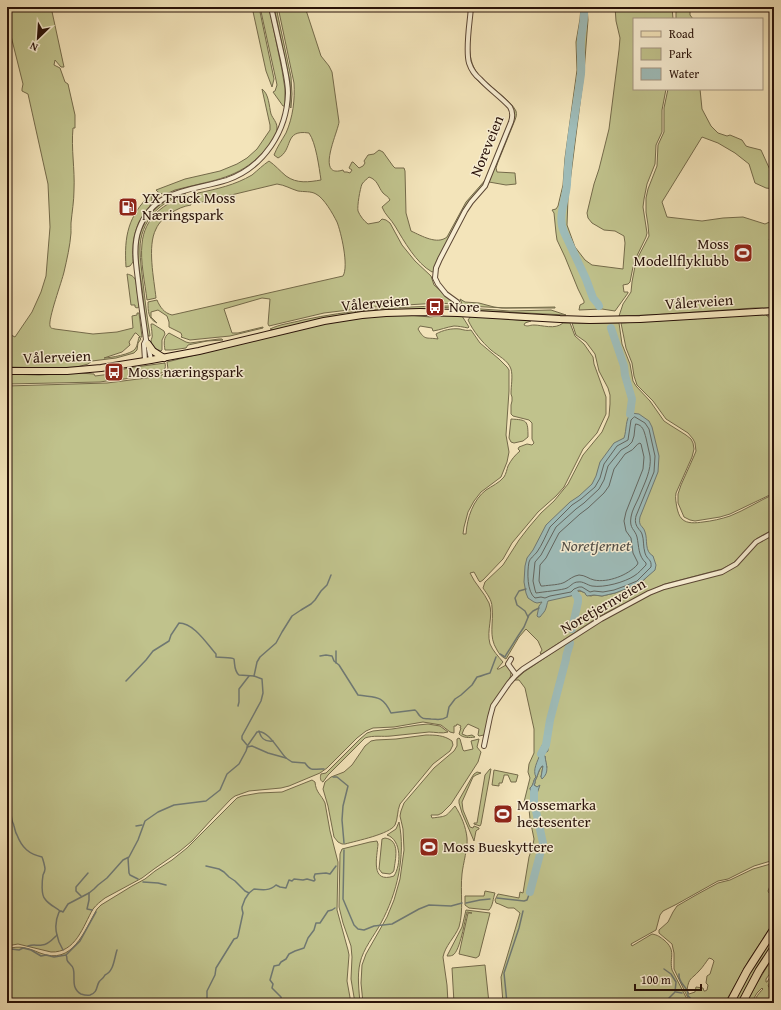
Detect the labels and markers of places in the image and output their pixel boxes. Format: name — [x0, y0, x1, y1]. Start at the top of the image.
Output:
place label: YX Truck Moss Næringspark — [142, 187, 236, 225]
fuel station icon: YX Truck Moss Næringspark — [117, 196, 139, 218]
place label: Moss Modellflyklubb — [634, 233, 729, 271]
sports icon: Moss Modellflyklubb — [732, 242, 754, 264]
bus stop icon: Nore — [424, 296, 446, 318]
place label: Nore — [449, 296, 479, 317]
bus stop icon: Moss næringspark — [103, 361, 125, 383]
place label: Moss næringspark — [128, 361, 244, 382]
place label: Mossemarka hestesenter — [517, 794, 596, 832]
sports icon: Mossemarka hestesenter — [492, 803, 514, 825]
sports icon: Moss Bueskyttere — [418, 836, 440, 858]
place label: Moss Bueskyttere — [443, 836, 554, 857]

